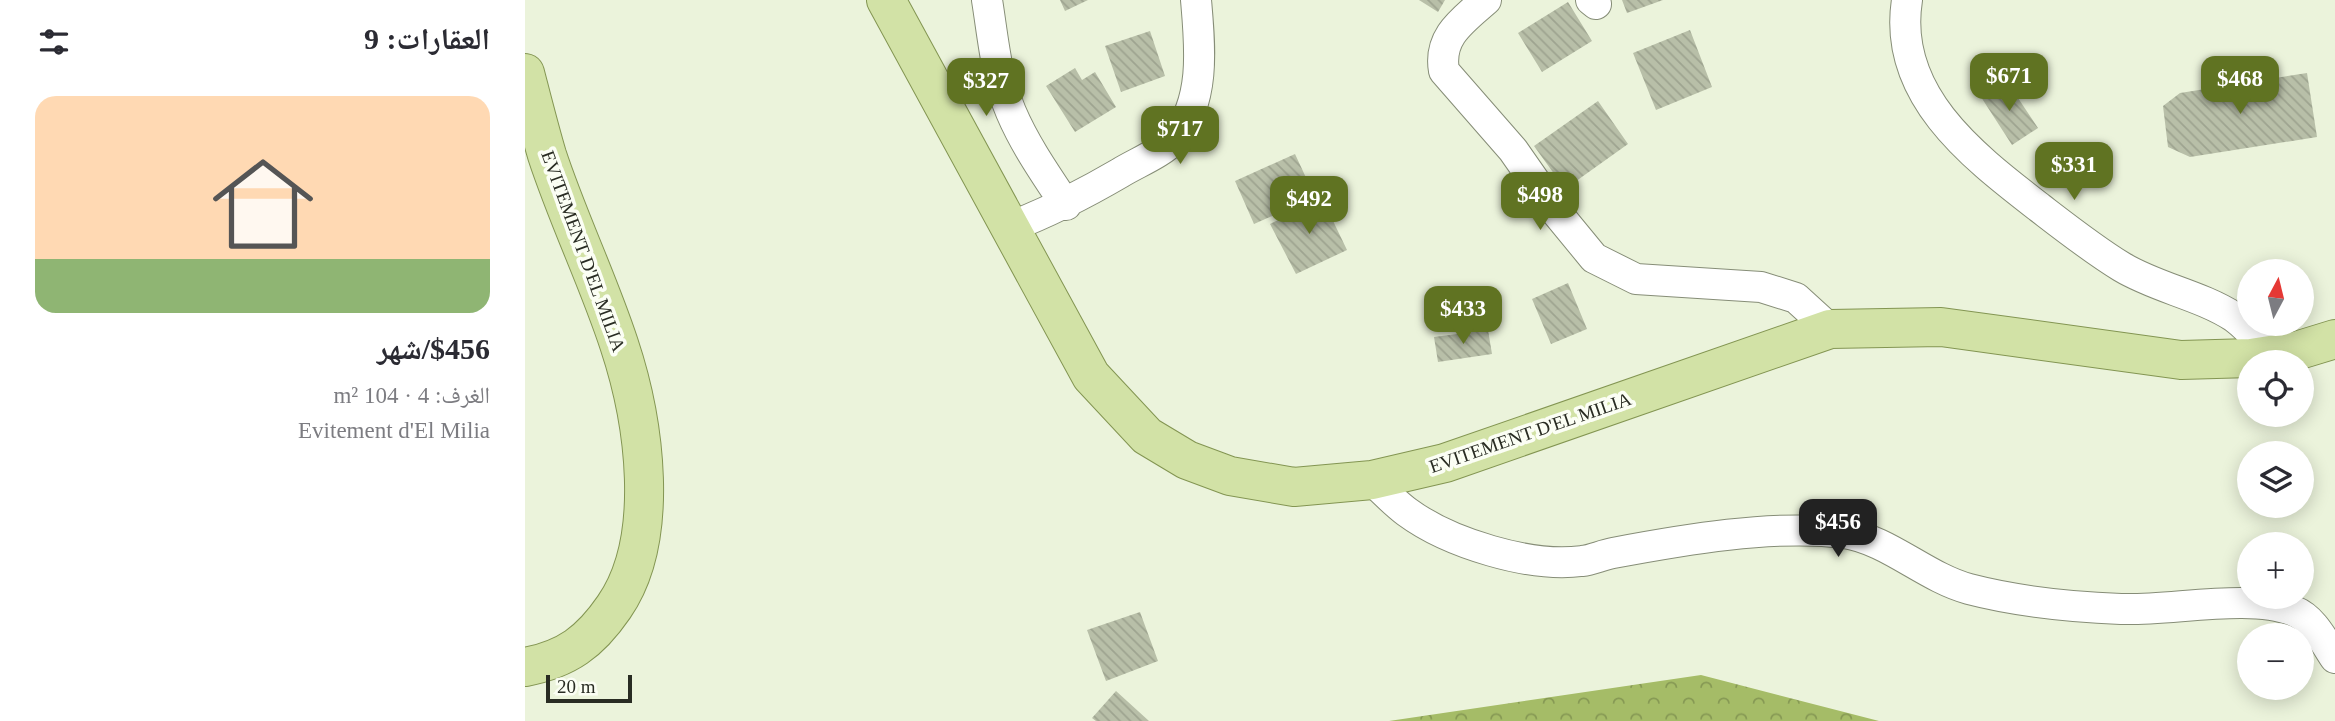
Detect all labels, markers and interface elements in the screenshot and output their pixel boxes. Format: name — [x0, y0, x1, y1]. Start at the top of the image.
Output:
text: العقارات: 9 — [364, 22, 490, 55]
icon: filters — [35, 23, 73, 61]
pin: $671 — [1968, 54, 2050, 113]
pin: $468 — [2199, 57, 2281, 116]
pin: $327 — [945, 58, 1027, 118]
text: $671 — [1986, 63, 2032, 88]
text: $468 — [2217, 66, 2263, 91]
text: $327 — [963, 68, 1009, 93]
pin: $717 — [1139, 106, 1221, 166]
text: $717 — [1157, 116, 1203, 141]
icon: home — [200, 141, 326, 267]
pin: $331 — [2033, 142, 2115, 202]
street label: EVITEMENT D'EL MILIA — [537, 148, 630, 355]
text: $331 — [2051, 152, 2097, 177]
pin: $498 — [1499, 173, 1581, 232]
pin: $492 — [1268, 176, 1350, 236]
text: $498 — [1517, 182, 1563, 207]
text: $492 — [1286, 186, 1332, 211]
north arrow — [2237, 259, 2313, 336]
map controls — [2237, 259, 2314, 700]
pin: $433 — [1422, 286, 1504, 346]
text: $433 — [1440, 296, 1486, 321]
text: $456/شهر — [377, 332, 490, 365]
button: locate — [2237, 350, 2314, 427]
text: الغرف: 4 · 104 m² — [333, 383, 490, 408]
street label: EVITEMENT D'EL MILIA — [1426, 388, 1634, 477]
text: Evitement d'El Milia — [298, 418, 490, 443]
button: layers — [2237, 441, 2314, 518]
pin: $456 — [1797, 500, 1879, 559]
text: $456 — [1815, 509, 1861, 534]
button: + — [2237, 532, 2314, 609]
button: − — [2237, 623, 2314, 700]
scale bar — [546, 672, 632, 704]
text: 20 m — [557, 676, 596, 697]

